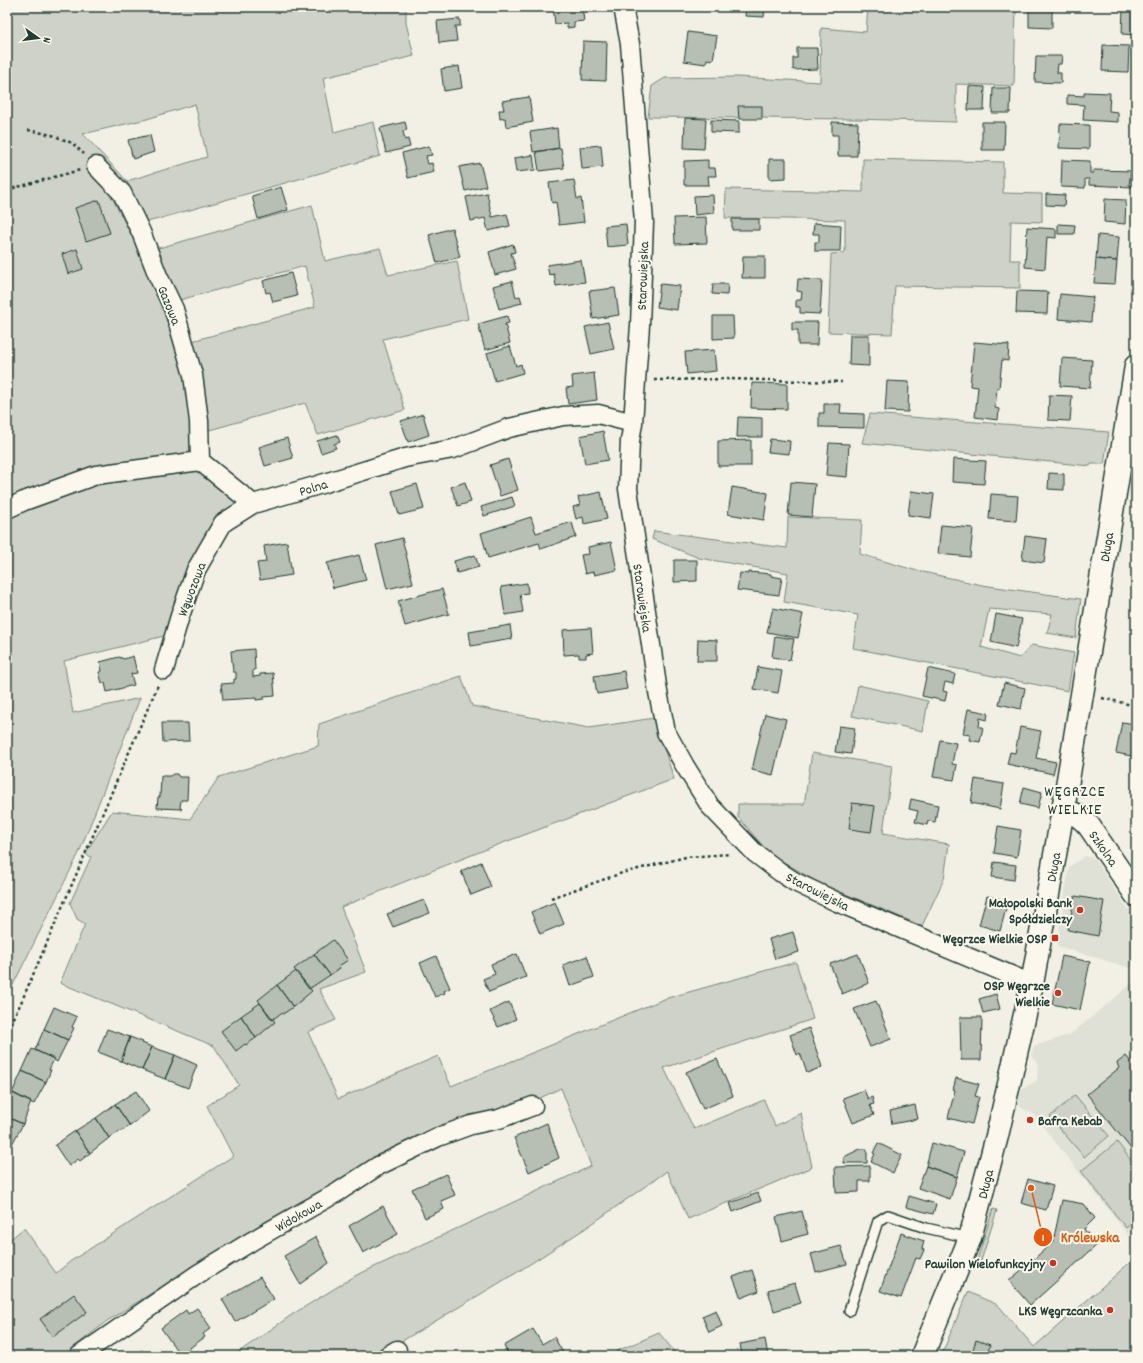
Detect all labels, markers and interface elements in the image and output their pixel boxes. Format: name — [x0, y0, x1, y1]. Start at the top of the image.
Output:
north arrow — [18, 18, 58, 58]
text: N — [37, 35, 54, 45]
street label: Starowiejska — [633, 241, 655, 311]
street label: Gazowa — [151, 283, 185, 329]
street label: Polna — [297, 475, 331, 503]
street label: Długa — [1096, 531, 1120, 563]
street label: Wąwozowa — [173, 559, 213, 620]
street label: Starowiejska — [626, 563, 656, 634]
district label: WĘGRZCE WIELKIE — [1044, 781, 1106, 822]
street label: Szkolna — [1083, 827, 1122, 872]
street label: Długa — [1043, 851, 1067, 884]
street label: Starowiejska — [782, 868, 853, 918]
place label: Małopolski Bank Spółdzielczy — [989, 894, 1073, 930]
marker: Małopolski Bank Spółdzielczy — [1075, 905, 1085, 915]
place label: Węgrzce Wielkie OSP — [943, 930, 1048, 950]
marker: Węgrzce Wielkie OSP — [1050, 933, 1060, 943]
place label: OSP Węgrzce Wielkie — [984, 977, 1050, 1013]
marker: OSP Węgrzce Wielkie — [1053, 988, 1063, 998]
place label: Bafra Kebab — [1038, 1112, 1102, 1132]
marker: Bafra Kebab — [1025, 1115, 1035, 1125]
street label: Długa — [974, 1167, 1000, 1201]
street label: Widokowa — [272, 1195, 326, 1238]
callout: Królewska — [1033, 1224, 1127, 1251]
text: Królewska — [1061, 1228, 1120, 1250]
text: 1 — [1042, 1230, 1045, 1247]
place label: Pawilon Wielofunkcyjny — [925, 1255, 1046, 1275]
marker: Pawilon Wielofunkcyjny — [1048, 1258, 1058, 1268]
place label: LKS Węgrzcanka — [1019, 1302, 1103, 1322]
marker: LKS Węgrzcanka — [1105, 1305, 1115, 1315]

